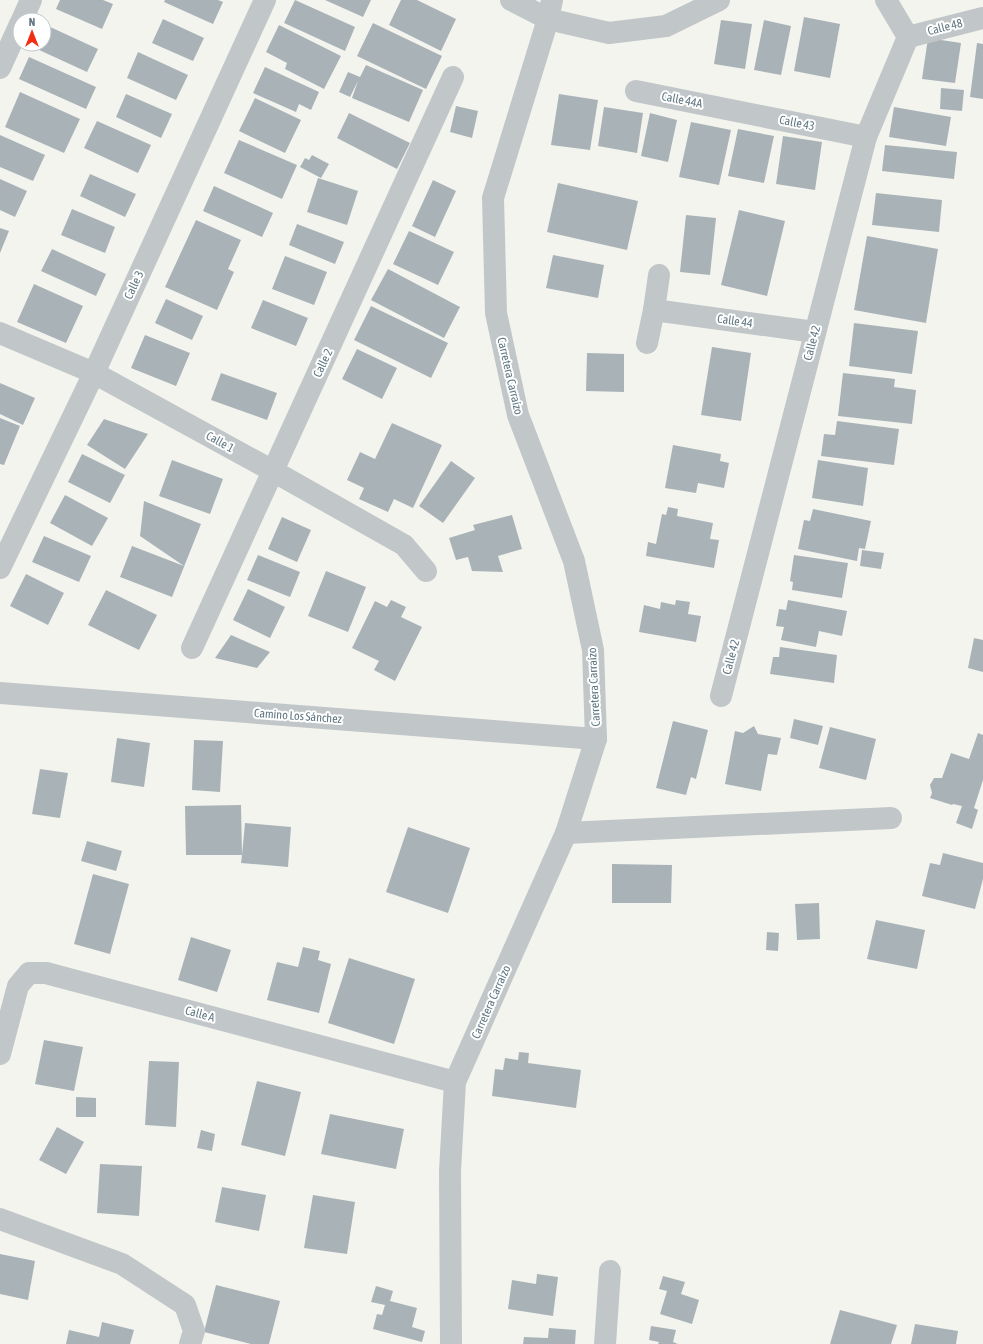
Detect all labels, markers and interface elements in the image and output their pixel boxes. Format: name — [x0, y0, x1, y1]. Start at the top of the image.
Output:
north arrow — [12, 12, 52, 52]
text: N — [29, 16, 35, 28]
street label: Calle 48 — [926, 16, 964, 38]
street label: Calle 44A — [660, 89, 704, 111]
street label: Calle 43 — [778, 113, 816, 133]
street label: Calle 3 — [121, 268, 147, 302]
street label: Calle 44 — [716, 312, 754, 330]
street label: Calle 42 — [801, 324, 823, 362]
street label: Carretera Carraízo — [494, 336, 526, 416]
street label: Calle 2 — [310, 346, 336, 380]
street label: Calle 1 — [204, 429, 237, 456]
street label: Calle 42 — [720, 638, 742, 676]
street label: Carretera Carraízo — [585, 647, 603, 727]
street label: Camino Los Sánchez — [254, 706, 343, 726]
street label: Carretera Carraízo — [469, 963, 514, 1041]
street label: Calle A — [184, 1003, 217, 1025]

